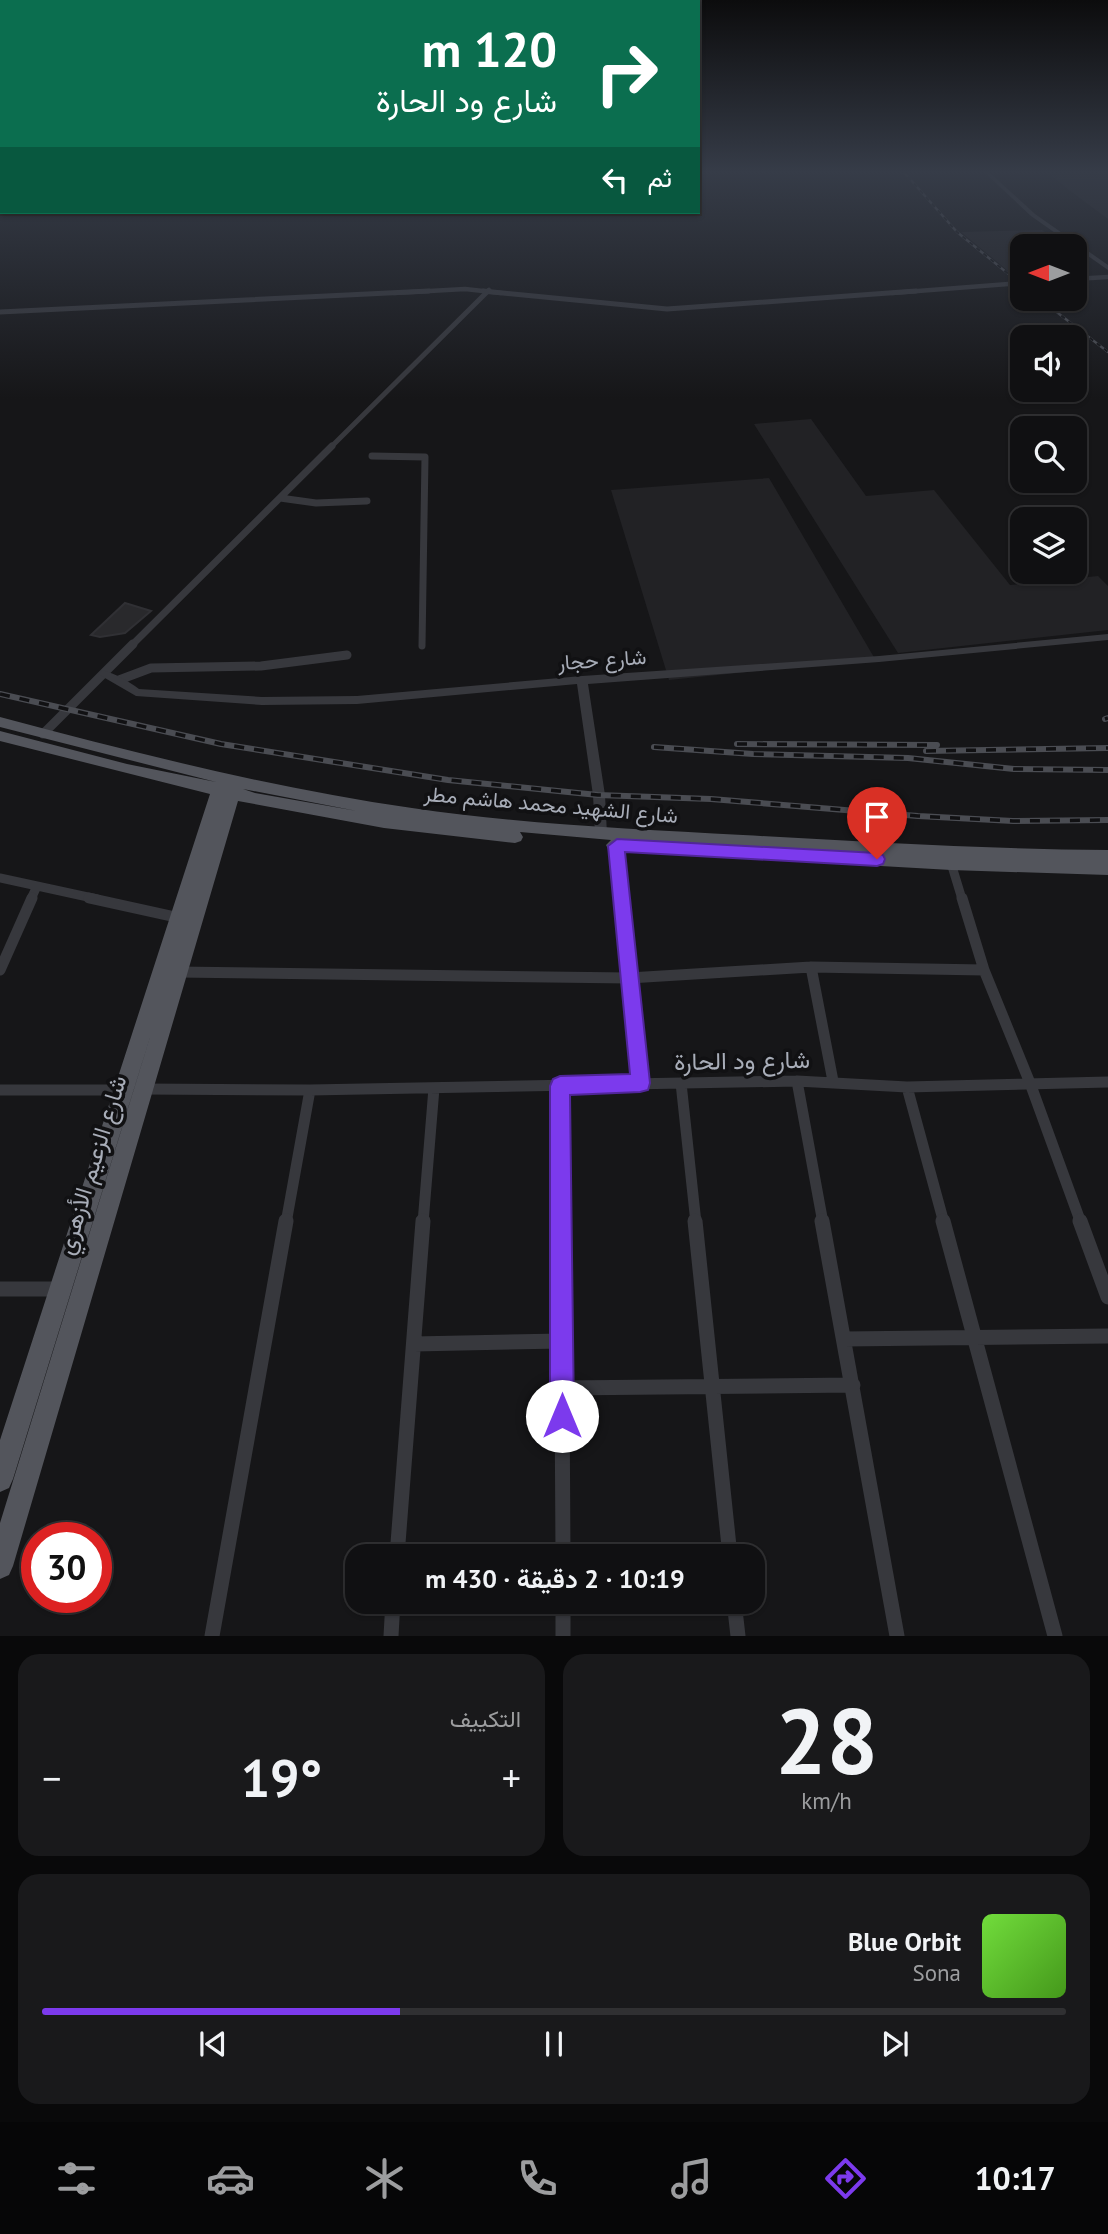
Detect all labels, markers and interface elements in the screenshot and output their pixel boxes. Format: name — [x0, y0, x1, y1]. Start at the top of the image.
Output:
text: 120 m — [422, 17, 557, 81]
icon: right — [581, 28, 672, 119]
text: شارع ود الحارة — [376, 79, 557, 121]
icon: left — [596, 161, 634, 199]
text: ثم — [648, 161, 672, 194]
north arrow — [1010, 234, 1087, 312]
map controls — [1010, 234, 1087, 584]
button: sound — [1010, 325, 1087, 402]
button: search — [1010, 416, 1087, 493]
button: layers — [1010, 507, 1087, 584]
street label: شارع حجار — [556, 643, 647, 677]
street label: شارع الشهيد محمد هاشم مطر — [422, 780, 679, 830]
pin — [847, 787, 907, 859]
icon: arrive — [858, 798, 896, 836]
street label: شارع ود الحارة — [674, 1044, 810, 1078]
street label: شارع الزعيم الأزهري — [50, 1071, 137, 1259]
position arrow — [525, 1379, 599, 1453]
speed limit sign: 30 — [21, 1522, 112, 1613]
text: 10:19 · 2 دقيقة · 430 m — [425, 1562, 685, 1595]
text: 28 — [775, 1681, 878, 1799]
text: التكييف — [450, 1704, 521, 1733]
text: 19° — [241, 1744, 322, 1811]
text: − — [42, 1753, 61, 1802]
text: + — [502, 1753, 521, 1802]
text: km/h — [801, 1786, 852, 1815]
text: Blue Orbit — [848, 1925, 961, 1958]
text: Sona — [912, 1958, 961, 1987]
icon: previous — [194, 2025, 232, 2063]
icon: pause — [535, 2025, 573, 2063]
icon: next — [876, 2025, 914, 2063]
icon: filters — [52, 2154, 101, 2203]
icon: car — [206, 2154, 255, 2203]
icon: climate — [360, 2154, 409, 2203]
icon: phone — [513, 2154, 562, 2203]
icon: music — [667, 2154, 716, 2203]
icon: directions — [821, 2154, 870, 2203]
text: 10:17 — [974, 2157, 1056, 2199]

